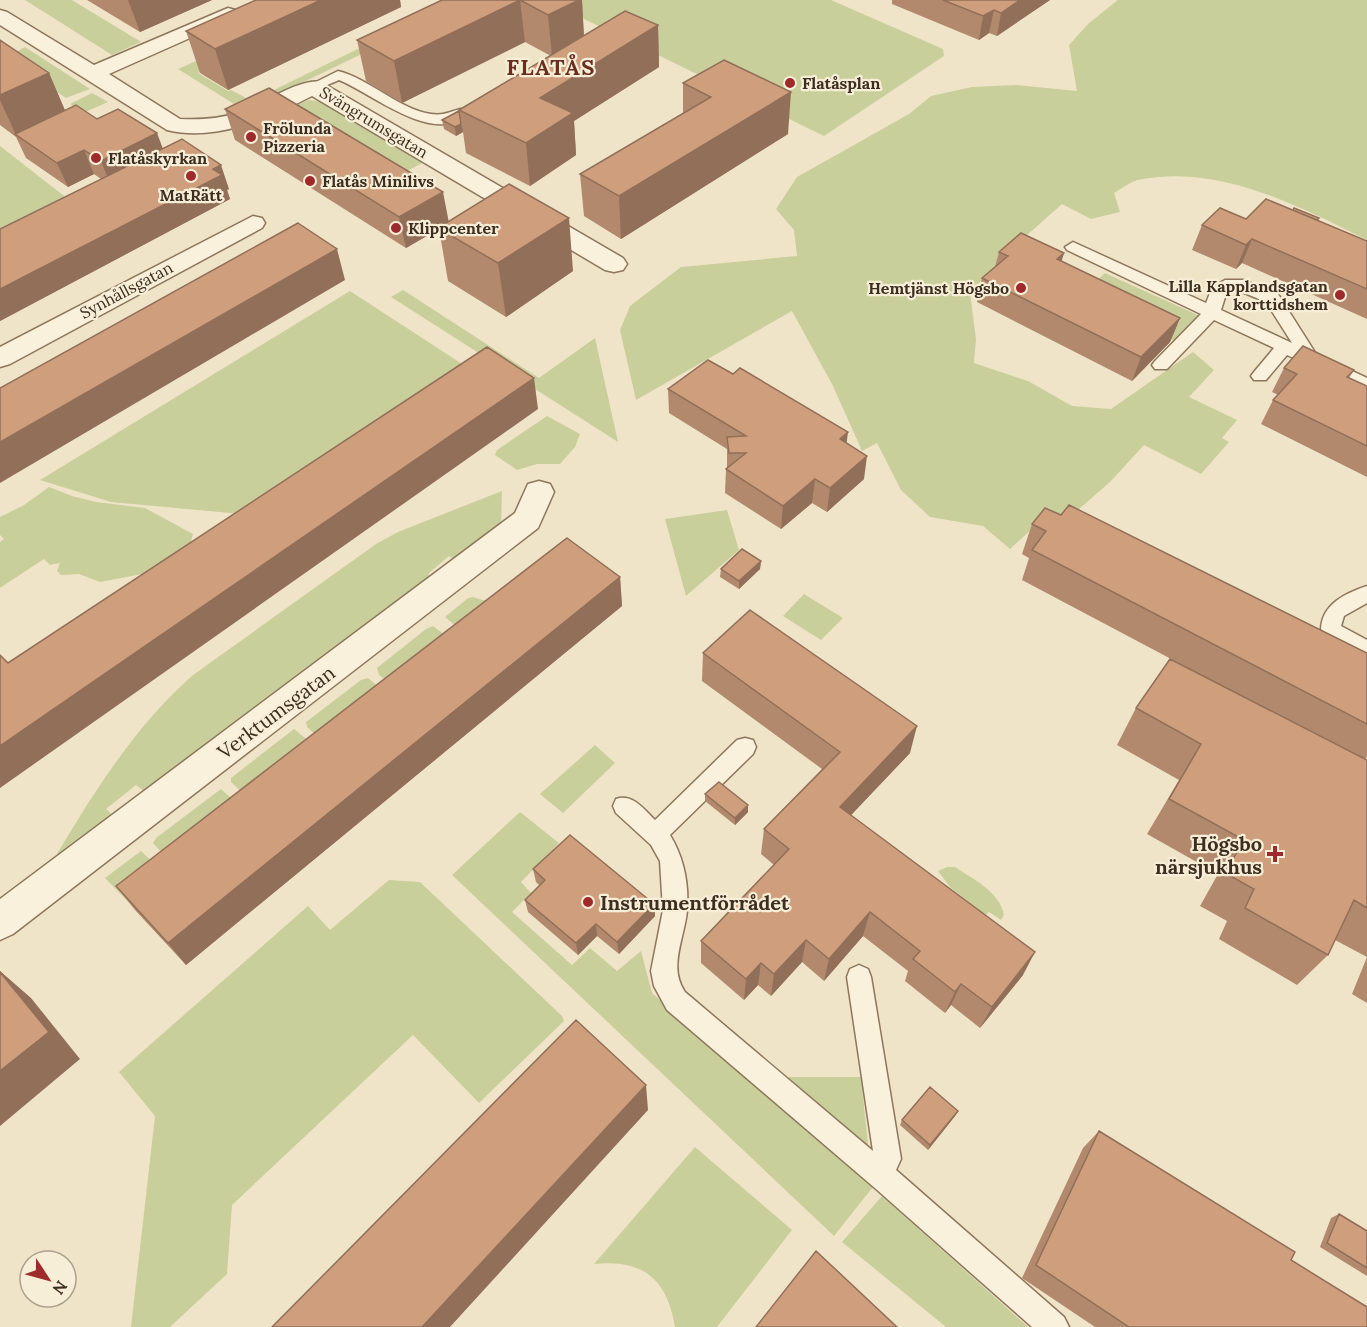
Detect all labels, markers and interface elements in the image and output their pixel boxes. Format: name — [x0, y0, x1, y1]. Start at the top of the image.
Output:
district label: FLATÅS — [506, 53, 596, 81]
place label: Flatåsplan — [802, 73, 880, 93]
marker: Flatåsplan — [783, 76, 797, 90]
street label: Svängrumsgatan — [316, 82, 432, 162]
place label: Frölunda Pizzeria — [263, 118, 332, 156]
marker: Frölunda Pizzeria — [244, 130, 258, 144]
place label: Flatåskyrkan — [108, 148, 207, 168]
marker: Flatåskyrkan — [89, 151, 103, 165]
marker: MatRätt — [184, 169, 198, 183]
place label: Flatås Minilivs — [322, 171, 434, 191]
marker: Flatås Minilivs — [303, 174, 317, 188]
place label: MatRätt — [160, 185, 223, 205]
place label: Klippcenter — [408, 218, 499, 238]
marker: Klippcenter — [389, 221, 403, 235]
street label: Synhållsgatan — [76, 257, 176, 323]
place label: Lilla Kapplandsgatan korttidshem — [1168, 276, 1328, 314]
place label: Hemtjänst Högsbo — [868, 278, 1009, 298]
marker: Hemtjänst Högsbo — [1014, 281, 1028, 295]
marker: Lilla Kapplandsgatan korttidshem — [1333, 288, 1347, 302]
street label: Verktumsgatan — [211, 660, 340, 765]
place label: Högsbo närsjukhus — [1155, 831, 1262, 879]
marker: Högsbo närsjukhus — [1266, 845, 1284, 863]
place label: Instrumentförrådet — [600, 890, 790, 915]
marker: Instrumentförrådet — [581, 895, 595, 909]
north arrow — [18, 1249, 78, 1309]
text: N — [48, 1277, 72, 1299]

